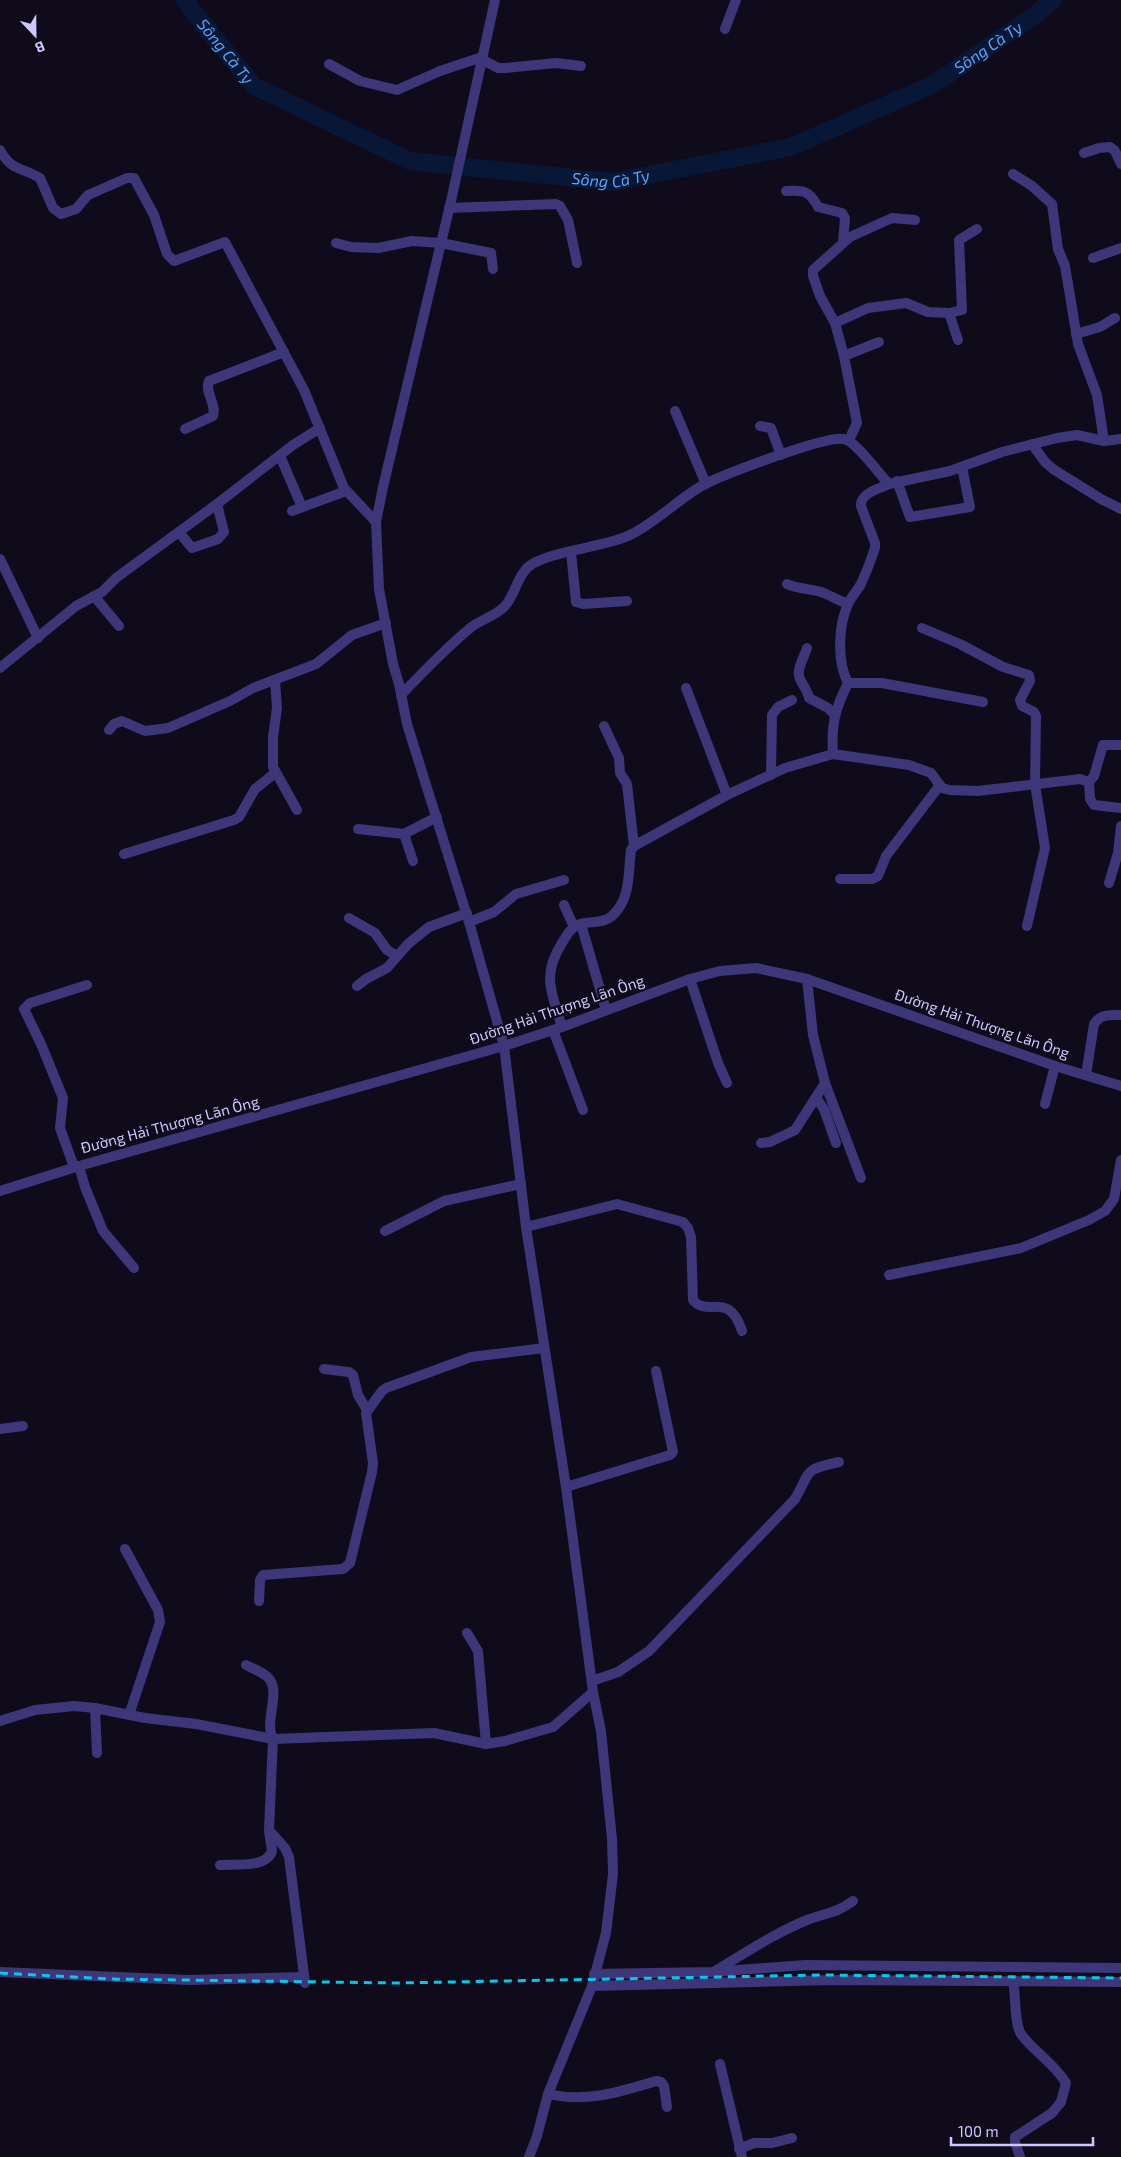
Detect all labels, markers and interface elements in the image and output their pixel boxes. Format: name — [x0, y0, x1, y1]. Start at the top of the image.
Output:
north arrow — [10, 10, 60, 60]
water label: Sông Cà Ty — [194, 15, 258, 88]
water label: Sông Cà Ty — [950, 17, 1026, 77]
text: B — [33, 38, 47, 57]
water label: Sông Cà Ty — [571, 165, 652, 191]
street label: Đường Hải Thượng Lãn Ông — [467, 970, 647, 1047]
street label: Đường Hải Thượng Lãn Ông — [893, 985, 1073, 1062]
street label: Đường Hải Thượng Lãn Ông — [79, 1091, 261, 1157]
scale bar — [951, 2114, 1094, 2146]
text: 100 m — [958, 2122, 999, 2140]

